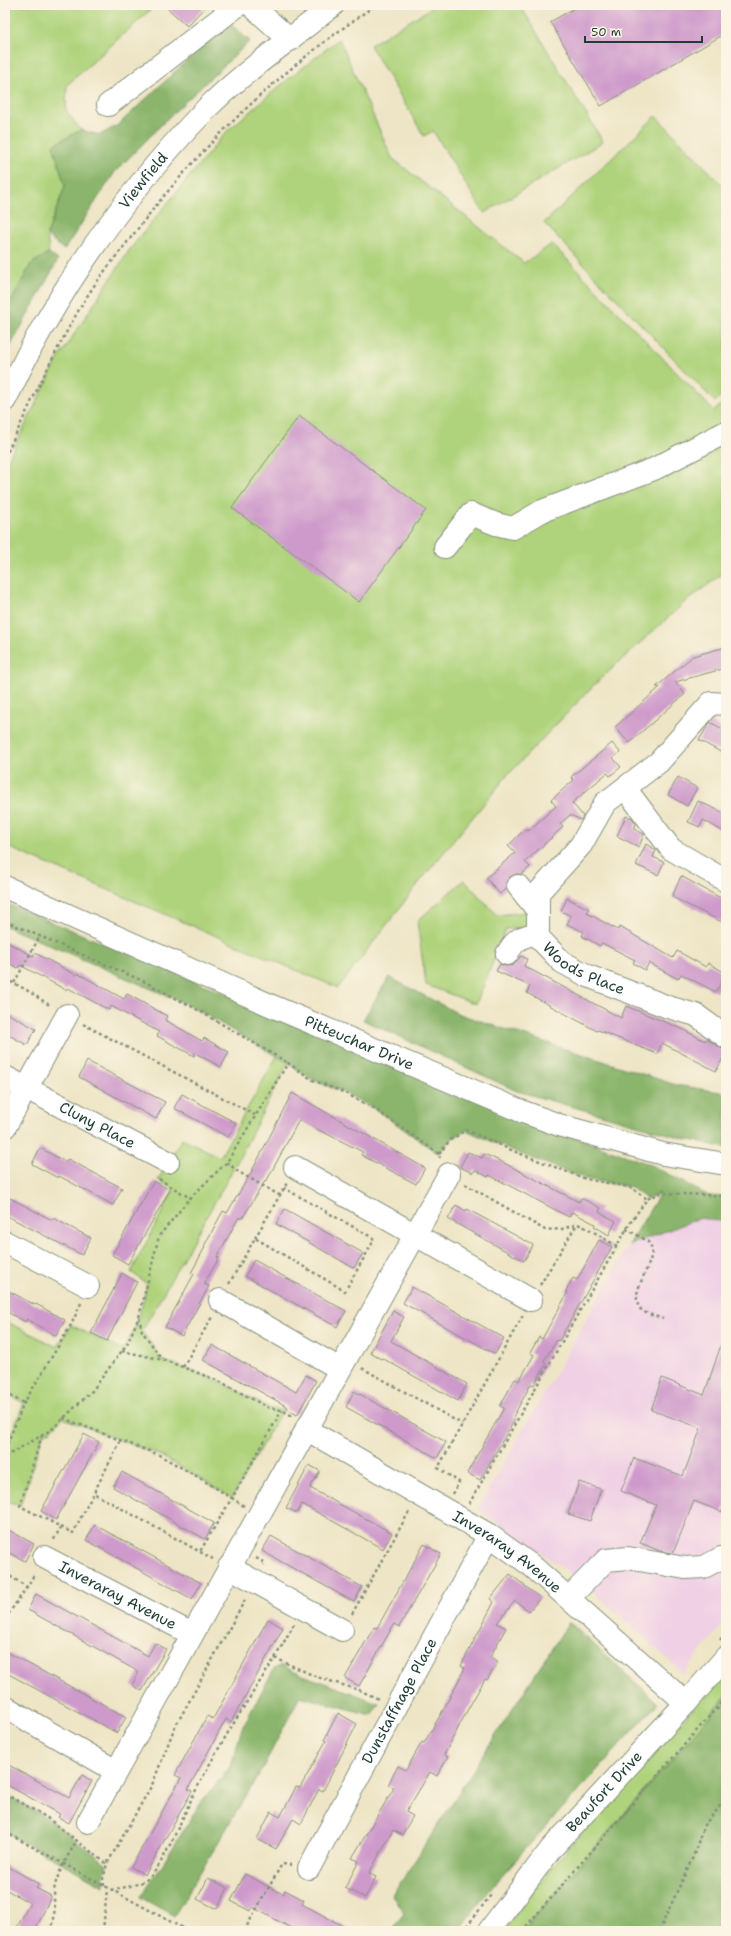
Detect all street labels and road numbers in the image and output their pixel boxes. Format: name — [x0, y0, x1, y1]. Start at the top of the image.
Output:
street label: Viewfield — [114, 148, 173, 213]
street label: Woods Place — [538, 938, 628, 999]
street label: Pitteuchar Drive — [302, 1011, 417, 1075]
street label: Cluny Place — [56, 1097, 139, 1153]
street label: Inveraray Avenue — [449, 1506, 566, 1598]
street label: Inveraray Avenue — [55, 1556, 180, 1634]
street label: Dunstaffnage Place — [357, 1634, 442, 1767]
street label: Beaufort Drive — [561, 1747, 647, 1837]

